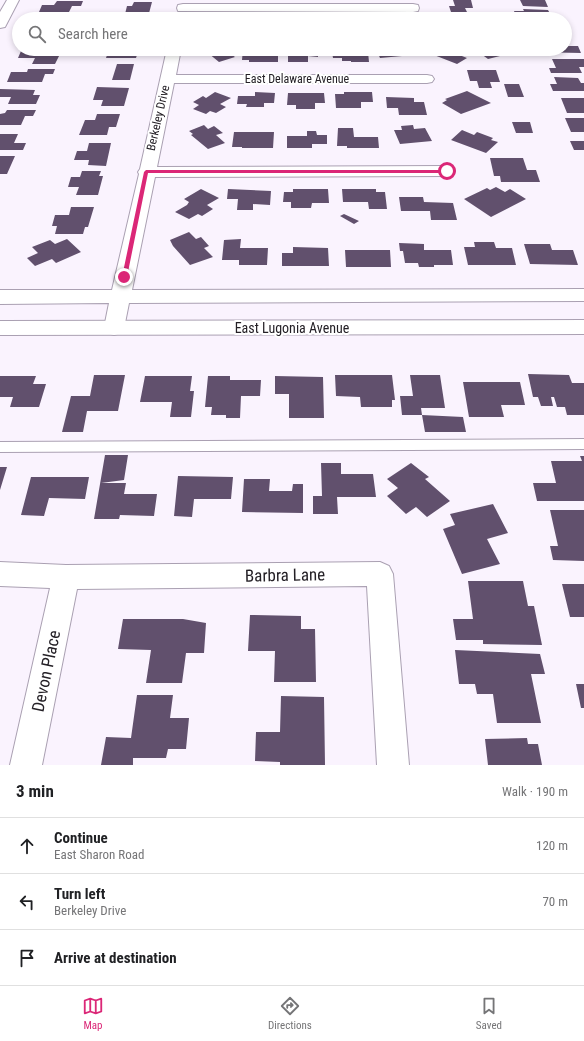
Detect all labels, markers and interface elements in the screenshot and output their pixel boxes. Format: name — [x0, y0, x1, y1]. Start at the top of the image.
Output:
search box — [12, 12, 572, 56]
icon: search — [26, 23, 48, 45]
text: Search here — [58, 25, 128, 43]
street label: East Delaware Avenue — [245, 72, 350, 86]
street label: Berkeley Drive — [144, 84, 172, 152]
route start — [438, 162, 456, 180]
route end — [115, 268, 133, 286]
street label: East Lugonia Avenue — [235, 320, 350, 336]
street label: Barbra Lane — [245, 564, 325, 586]
street label: Devon Place — [28, 628, 64, 714]
text: 3 min — [16, 781, 54, 801]
text: Walk · 190 m — [502, 784, 568, 799]
text: Continue — [54, 829, 108, 847]
icon: ahead — [16, 835, 38, 857]
text: 120 m — [536, 838, 568, 853]
text: East Sharon Road — [54, 847, 144, 862]
text: Turn left — [54, 885, 105, 903]
icon: left — [16, 891, 38, 913]
text: 70 m — [542, 894, 568, 909]
text: Berkeley Drive — [54, 903, 126, 918]
icon: arrive — [16, 947, 38, 969]
text: Arrive at destination — [54, 949, 177, 967]
tab: Map — [82, 995, 104, 1032]
tab: Directions — [268, 995, 312, 1032]
tab: Saved — [476, 995, 502, 1032]

